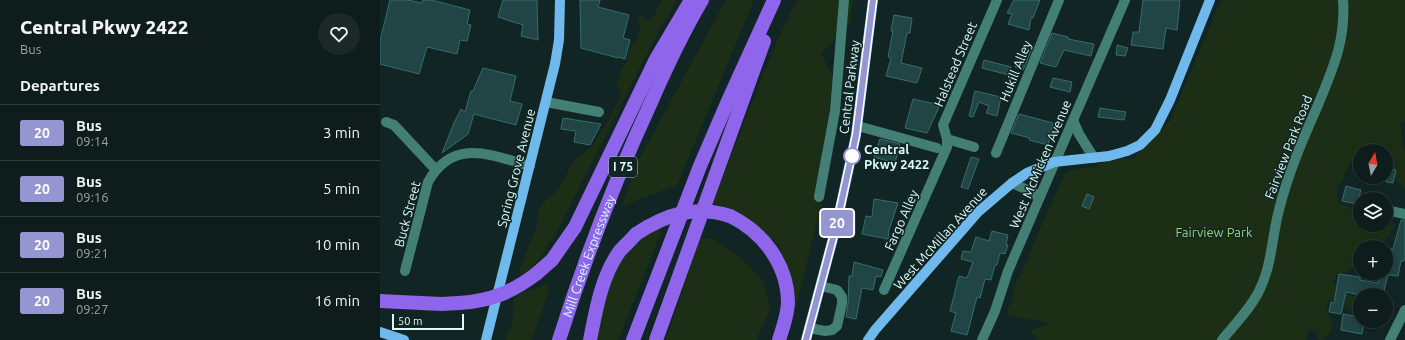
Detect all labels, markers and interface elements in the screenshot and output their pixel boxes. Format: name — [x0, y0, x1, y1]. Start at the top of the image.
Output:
button: heart — [318, 13, 360, 55]
text: Central Pkwy 2422 — [20, 16, 188, 38]
street label: Halstead Street — [931, 20, 979, 108]
street label: Hukill Alley — [996, 38, 1034, 104]
street label: Central Parkway — [836, 39, 862, 135]
text: Bus — [20, 42, 41, 56]
text: Departures — [20, 77, 100, 94]
street label: Fairview Park Road — [1262, 93, 1314, 201]
street label: West McMicken Avenue — [1007, 98, 1073, 230]
street label: Spring Grove Avenue — [494, 107, 538, 229]
text: Bus — [76, 117, 102, 134]
text: 3 min — [323, 124, 360, 141]
text: 20 — [34, 125, 50, 141]
text: 09:14 — [76, 134, 109, 148]
place label: Central Pkwy 2422 — [864, 142, 929, 171]
north arrow — [1353, 144, 1393, 184]
map controls — [1353, 144, 1393, 328]
marker: Central Pkwy 2422 — [843, 147, 861, 165]
road number: I 75 — [609, 157, 637, 177]
text: Bus — [76, 173, 102, 190]
text: 5 min — [323, 180, 360, 197]
street label: Buck Street — [391, 180, 423, 248]
text: 20 — [34, 181, 50, 197]
street label: West McMillan Avenue — [891, 184, 989, 292]
street label: Fargo Alley — [881, 188, 921, 252]
text: 09:16 — [76, 190, 109, 204]
button: layers — [1353, 192, 1393, 232]
street label: Mill Creek Expressway — [560, 193, 617, 319]
line badge: 20 — [819, 210, 855, 236]
text: 20 — [829, 215, 845, 231]
park label: Fairview Park — [1176, 225, 1253, 239]
text: Bus — [76, 229, 102, 246]
text: 10 min — [314, 236, 360, 253]
text: 20 — [34, 237, 50, 253]
button: + — [1353, 240, 1393, 280]
text: 09:21 — [76, 246, 109, 260]
text: Bus — [76, 285, 102, 302]
button: − — [1353, 288, 1393, 328]
text: 16 min — [314, 292, 360, 309]
text: 20 — [34, 293, 50, 309]
text: 09:27 — [76, 302, 109, 316]
scale bar — [392, 312, 464, 331]
text: 50 m — [398, 315, 422, 327]

